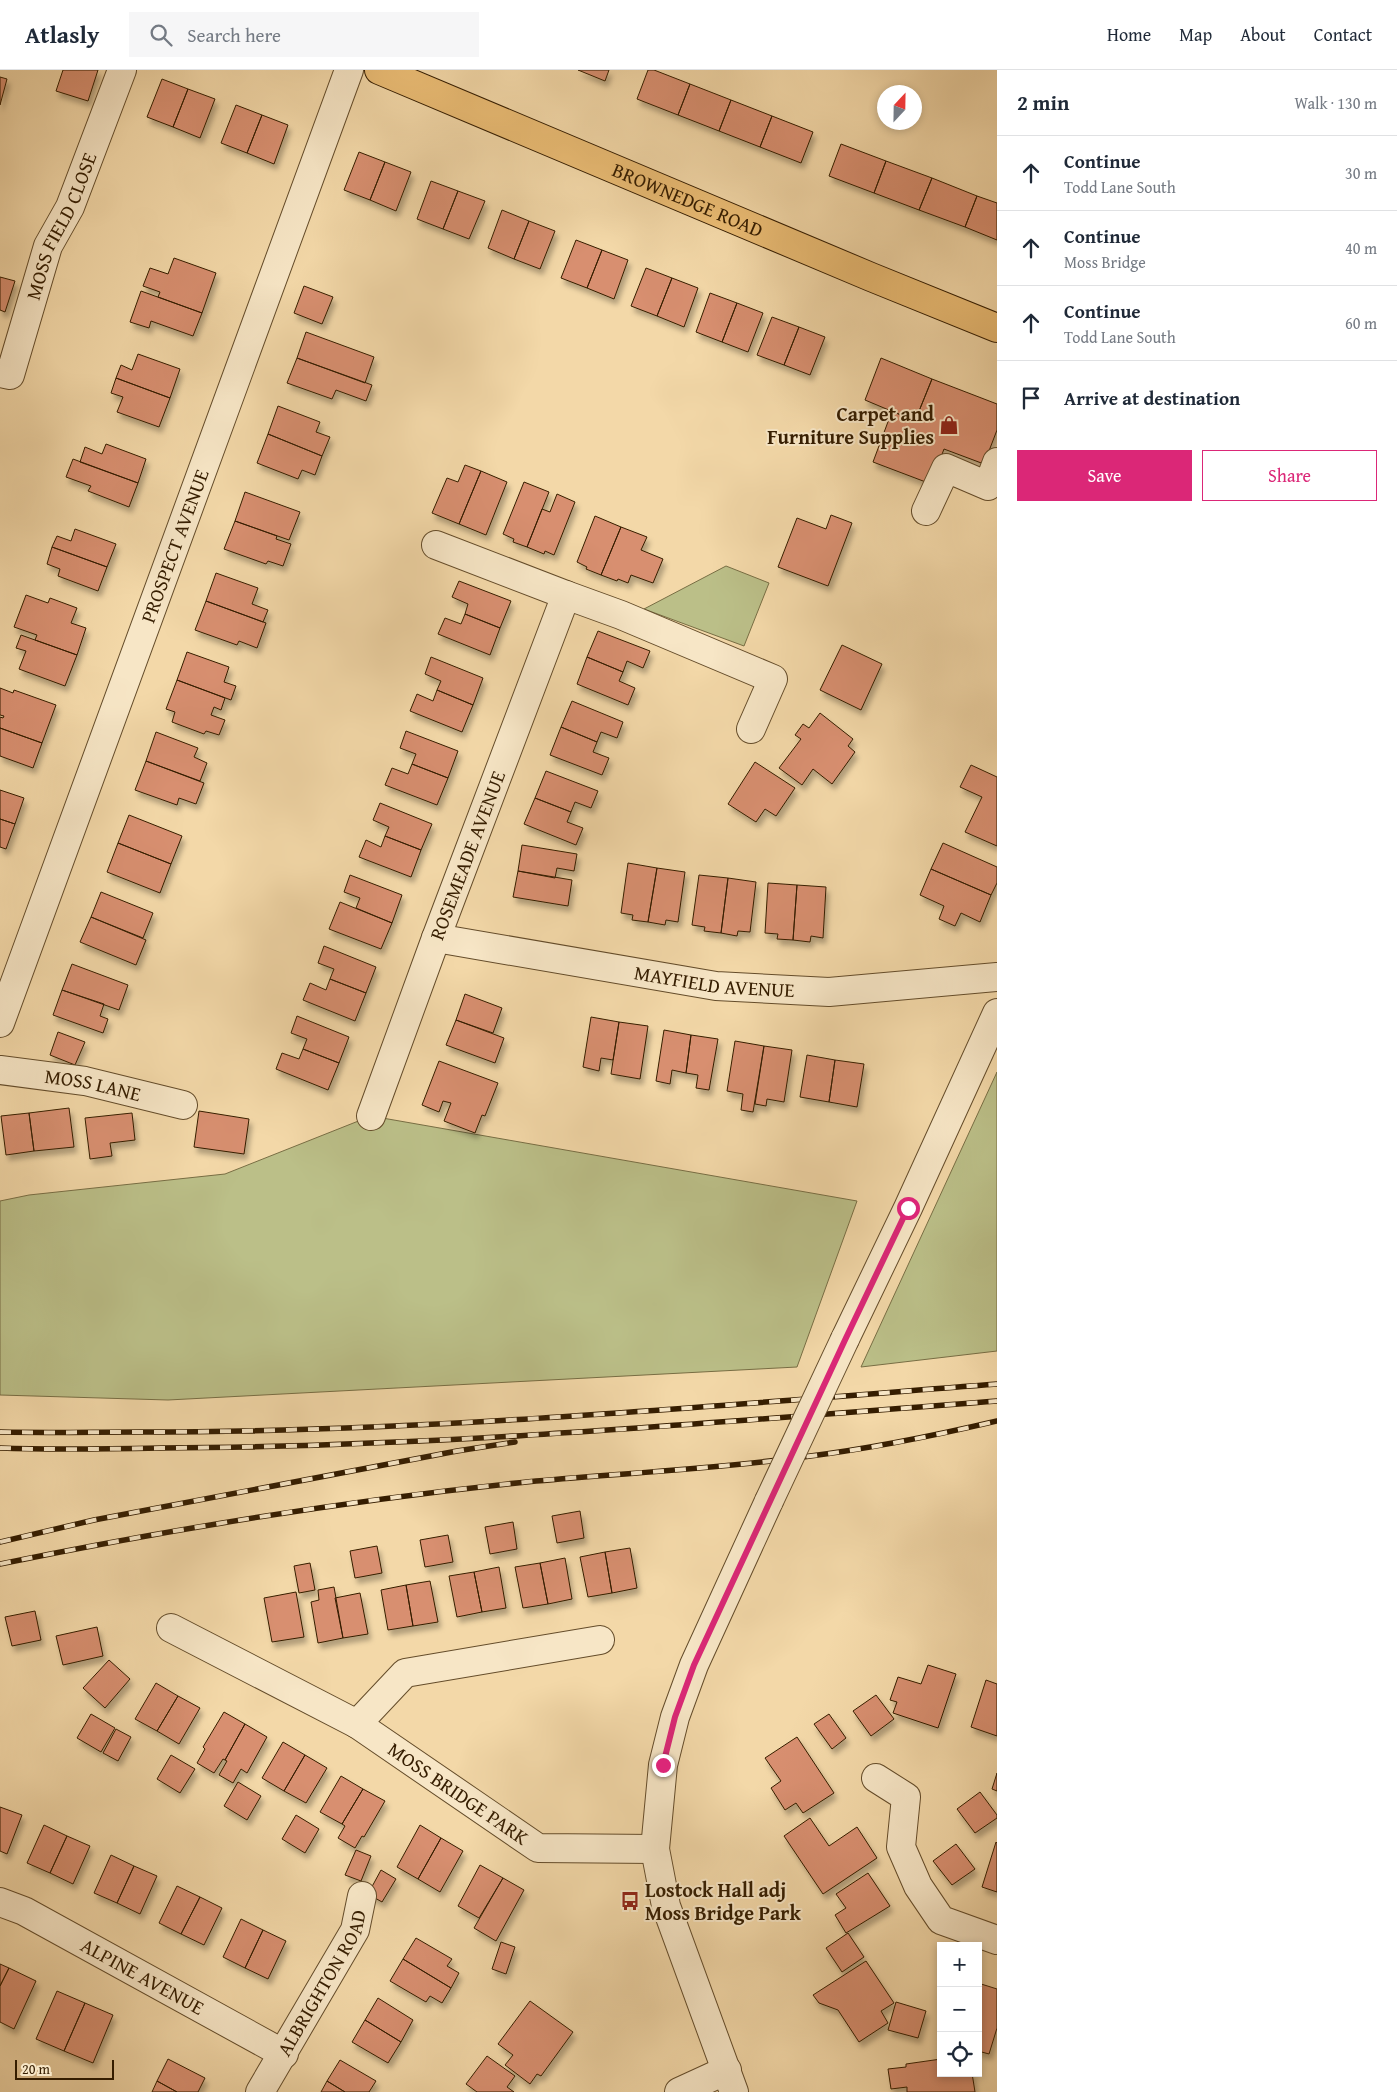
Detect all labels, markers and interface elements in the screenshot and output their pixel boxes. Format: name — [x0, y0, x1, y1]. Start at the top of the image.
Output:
search box — [129, 12, 479, 57]
text: Atlasly — [25, 17, 99, 52]
icon: search — [147, 21, 175, 49]
text: Search here — [187, 21, 281, 49]
text: Home — [1107, 21, 1151, 48]
text: Map — [1179, 21, 1212, 48]
text: About — [1240, 21, 1286, 48]
text: Contact — [1314, 21, 1372, 48]
north arrow — [877, 85, 922, 130]
text: 2 min — [1017, 87, 1069, 118]
text: Walk · 130 m — [1294, 91, 1377, 115]
text: Continue — [1064, 147, 1141, 175]
street label: MOSS FIELD CLOSE — [18, 148, 103, 303]
street label: BROWNEDGE ROAD — [608, 155, 768, 244]
icon: ahead — [1017, 159, 1045, 187]
text: 30 m — [1345, 161, 1377, 185]
text: Todd Lane South — [1064, 175, 1176, 199]
text: Continue — [1064, 222, 1141, 250]
icon: ahead — [1017, 234, 1045, 262]
text: 40 m — [1345, 236, 1377, 260]
text: Moss Bridge — [1064, 250, 1146, 274]
text: Continue — [1064, 297, 1141, 325]
icon: ahead — [1017, 309, 1045, 337]
text: 60 m — [1345, 311, 1377, 335]
text: Todd Lane South — [1064, 325, 1176, 349]
icon: arrive — [1017, 384, 1045, 412]
text: Arrive at destination — [1064, 384, 1240, 412]
place label: Carpet and Furniture Supplies — [767, 399, 935, 451]
shop icon: Carpet and Furniture Supplies — [938, 414, 960, 436]
button: Save — [1017, 450, 1192, 501]
button: Share — [1202, 450, 1377, 501]
street label: PROSPECT AVENUE — [133, 465, 216, 627]
street label: ROSEMEADE AVENUE — [422, 766, 512, 944]
street label: MAYFIELD AVENUE — [632, 957, 795, 1004]
street label: MOSS LANE — [43, 1061, 144, 1108]
route start — [897, 1197, 920, 1220]
street label: MOSS BRIDGE PARK — [382, 1734, 535, 1852]
route end — [652, 1754, 675, 1777]
place label: Lostock Hall adj Moss Bridge Park — [645, 1875, 802, 1927]
bus stop icon: Lostock Hall adj Moss Bridge Park — [619, 1890, 641, 1912]
street label: ALBRIGHTON ROAD — [269, 1907, 373, 2061]
street label: ALPINE AVENUE — [76, 1930, 210, 2021]
map controls — [937, 1942, 982, 2077]
button: + — [937, 1942, 982, 1987]
button: − — [937, 1987, 982, 2032]
button: locate — [937, 2032, 982, 2077]
scale bar — [15, 2057, 114, 2080]
text: 20 m — [22, 2059, 50, 2079]

